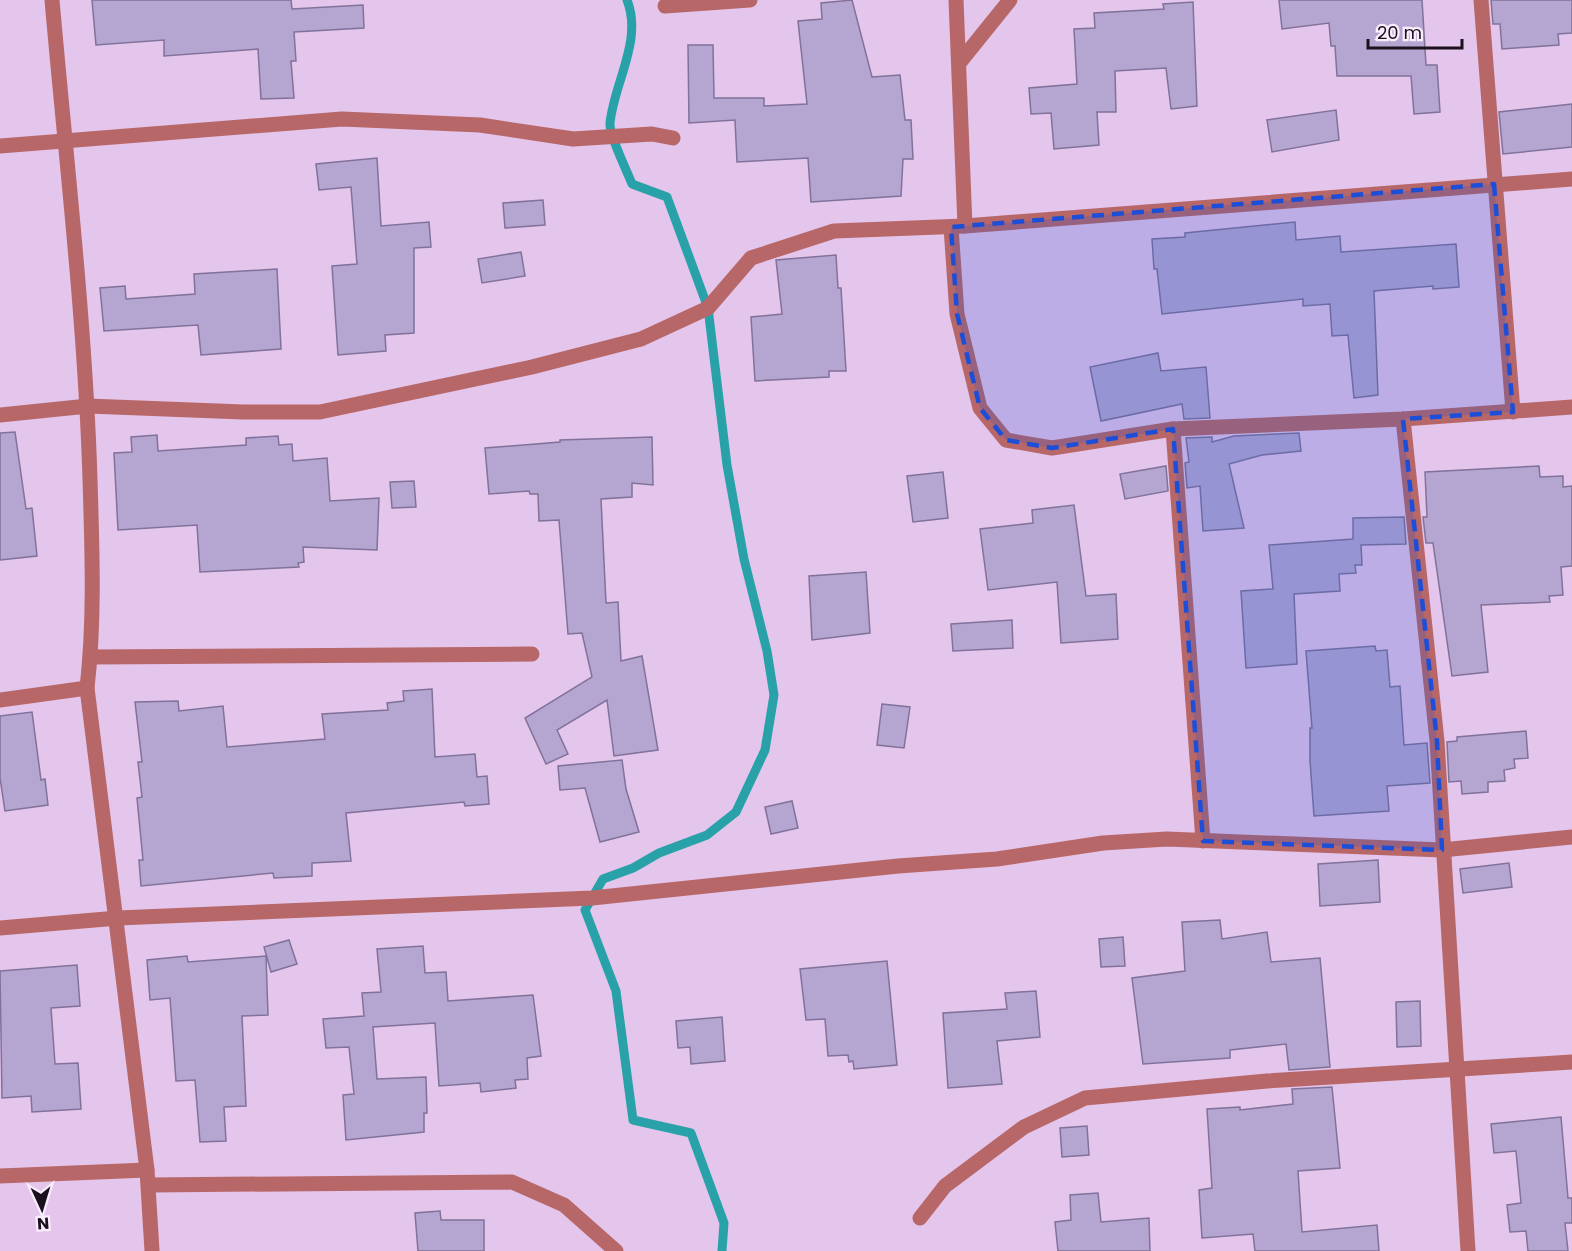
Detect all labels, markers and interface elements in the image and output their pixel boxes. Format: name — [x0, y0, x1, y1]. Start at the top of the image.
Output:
scale bar — [1368, 12, 1462, 50]
text: 20 m — [1377, 20, 1422, 45]
north arrow — [12, 1179, 72, 1239]
text: N — [36, 1212, 50, 1235]

